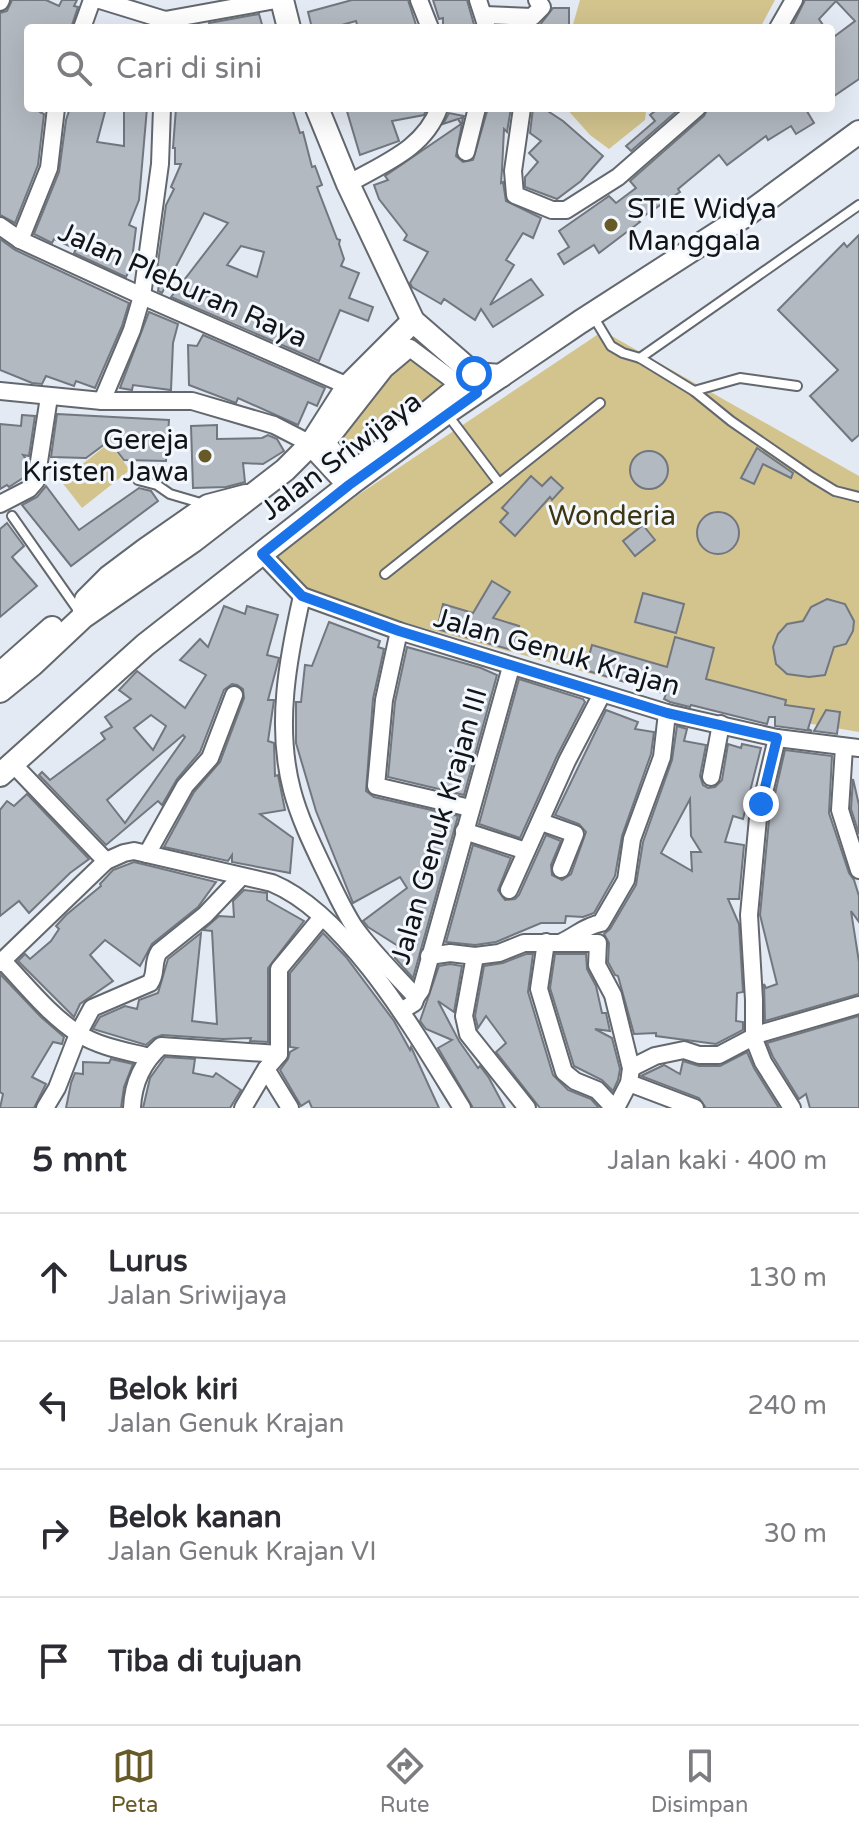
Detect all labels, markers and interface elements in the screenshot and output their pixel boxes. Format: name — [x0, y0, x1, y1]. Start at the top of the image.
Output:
search box — [24, 24, 835, 112]
icon: search — [52, 46, 96, 90]
text: Cari di sini — [116, 50, 262, 87]
place label: STIE Widya Manggala — [627, 192, 777, 258]
street label: Jalan Pleburan Raya — [53, 215, 313, 355]
marker: STIE Widya Manggala — [602, 216, 620, 234]
route start — [456, 356, 492, 392]
street label: Jalan Sriwijaya — [254, 384, 428, 528]
place label: Gereja Kristen Jawa — [22, 423, 189, 489]
marker: Gereja Kristen Jawa — [196, 447, 214, 465]
park label: Wonderia — [548, 499, 676, 533]
street label: Jalan Genuk Krajan — [430, 601, 684, 703]
street label: Jalan Genuk Krajan III — [383, 684, 495, 968]
route end — [743, 786, 779, 822]
text: 5 mnt — [32, 1140, 127, 1181]
text: Jalan kaki · 400 m — [608, 1145, 827, 1176]
text: Lurus — [108, 1243, 188, 1280]
icon: ahead — [32, 1255, 76, 1299]
text: 130 m — [747, 1262, 827, 1293]
text: Jalan Sriwijaya — [108, 1280, 287, 1311]
text: Belok kiri — [108, 1371, 238, 1408]
icon: left — [32, 1383, 76, 1427]
text: 240 m — [747, 1390, 827, 1421]
text: Jalan Genuk Krajan — [108, 1408, 344, 1439]
text: Belok kanan — [108, 1499, 282, 1536]
icon: right — [32, 1511, 76, 1555]
text: 30 m — [764, 1518, 827, 1549]
text: Jalan Genuk Krajan VI — [108, 1536, 377, 1567]
icon: arrive — [32, 1639, 76, 1683]
text: Tiba di tujuan — [108, 1643, 302, 1680]
tab: Peta — [111, 1744, 158, 1818]
tab: Rute — [380, 1744, 429, 1818]
tab: Disimpan — [651, 1744, 748, 1818]

